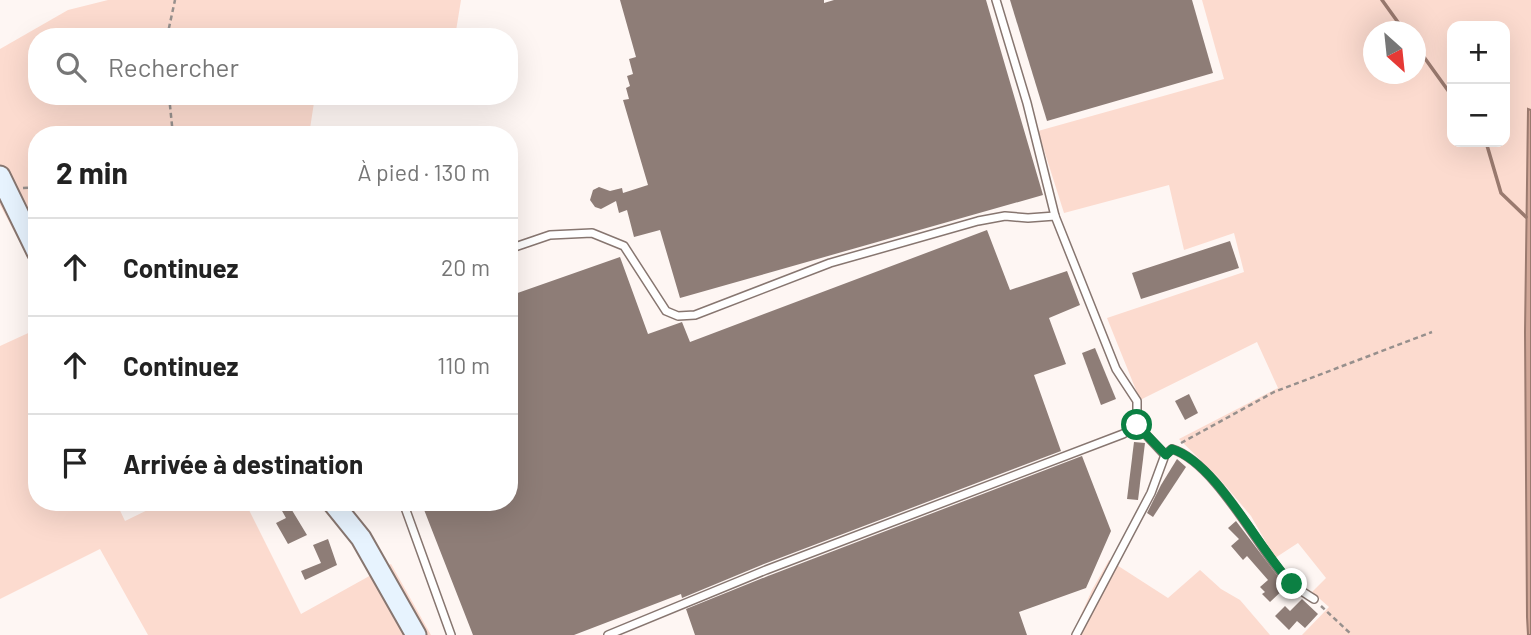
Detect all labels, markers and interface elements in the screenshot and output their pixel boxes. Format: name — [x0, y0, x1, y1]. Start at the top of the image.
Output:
north arrow — [1363, 21, 1426, 84]
map controls — [1447, 21, 1510, 147]
button: + — [1447, 21, 1510, 84]
search box — [28, 28, 518, 105]
icon: search — [52, 48, 90, 86]
text: Rechercher — [108, 51, 239, 82]
button: − — [1447, 84, 1510, 147]
text: 2 min — [56, 154, 128, 190]
text: À pied · 130 m — [358, 158, 490, 186]
icon: ahead — [56, 248, 94, 286]
text: Continuez — [123, 252, 239, 283]
text: 20 m — [441, 253, 490, 281]
icon: ahead — [56, 346, 94, 384]
text: Continuez — [123, 350, 239, 381]
text: 110 m — [437, 351, 490, 379]
route start — [1121, 409, 1152, 440]
icon: arrive — [56, 444, 94, 482]
text: Arrivée à destination — [123, 448, 363, 479]
route end — [1276, 568, 1307, 599]

